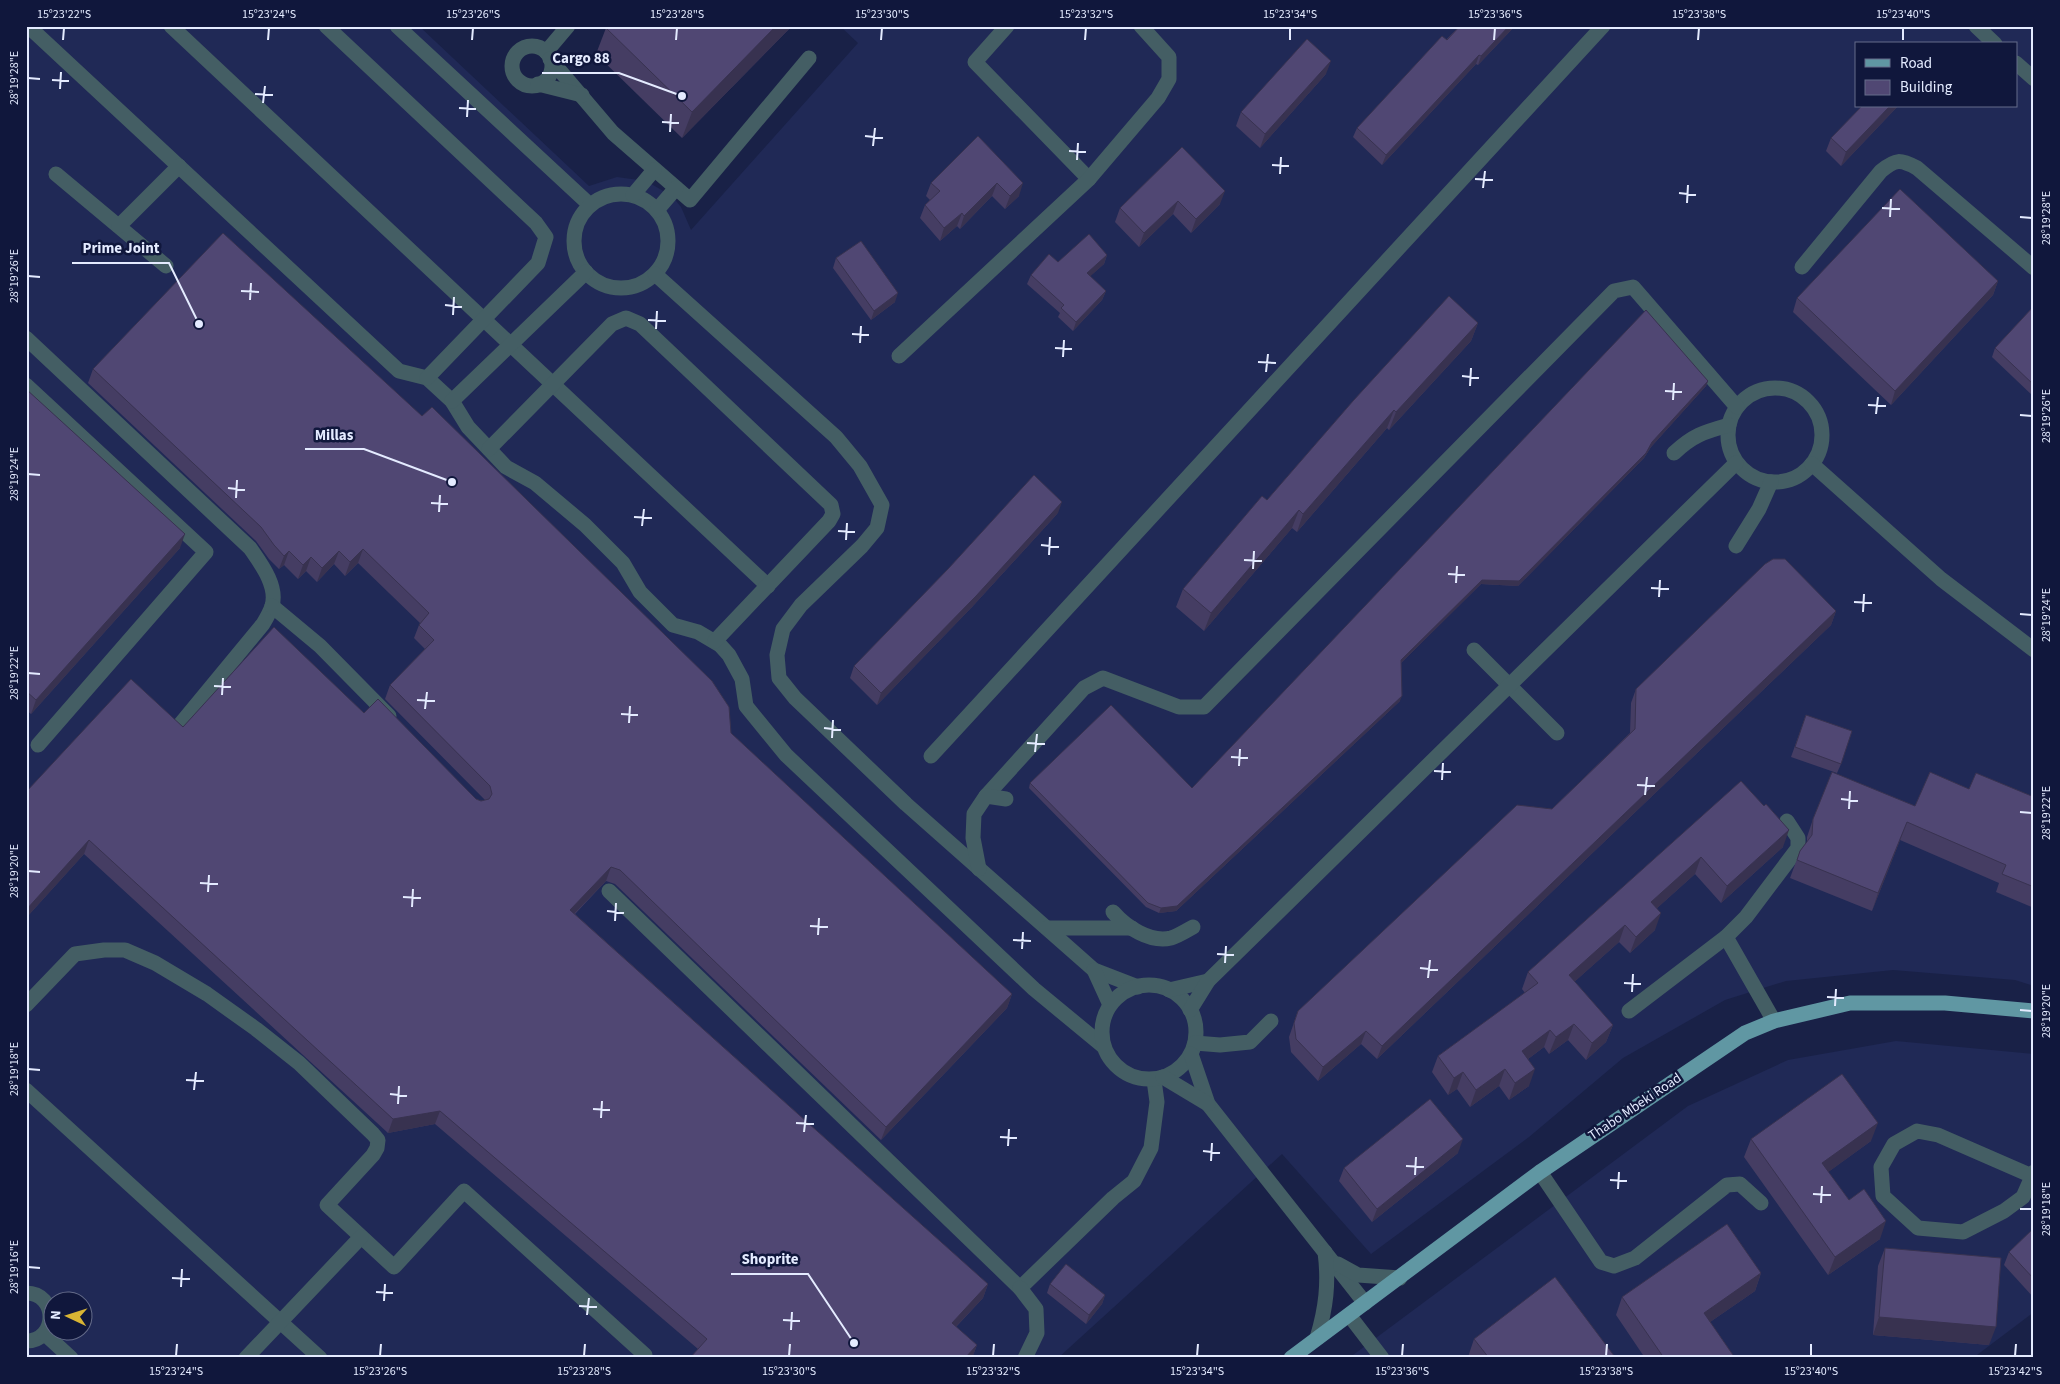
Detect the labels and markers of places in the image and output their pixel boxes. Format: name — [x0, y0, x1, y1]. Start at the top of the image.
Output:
callout: Cargo 88 — [542, 43, 619, 73]
callout: Prime Joint — [72, 233, 169, 263]
callout: Millas — [305, 419, 364, 449]
callout: Shoprite — [731, 1244, 808, 1274]

